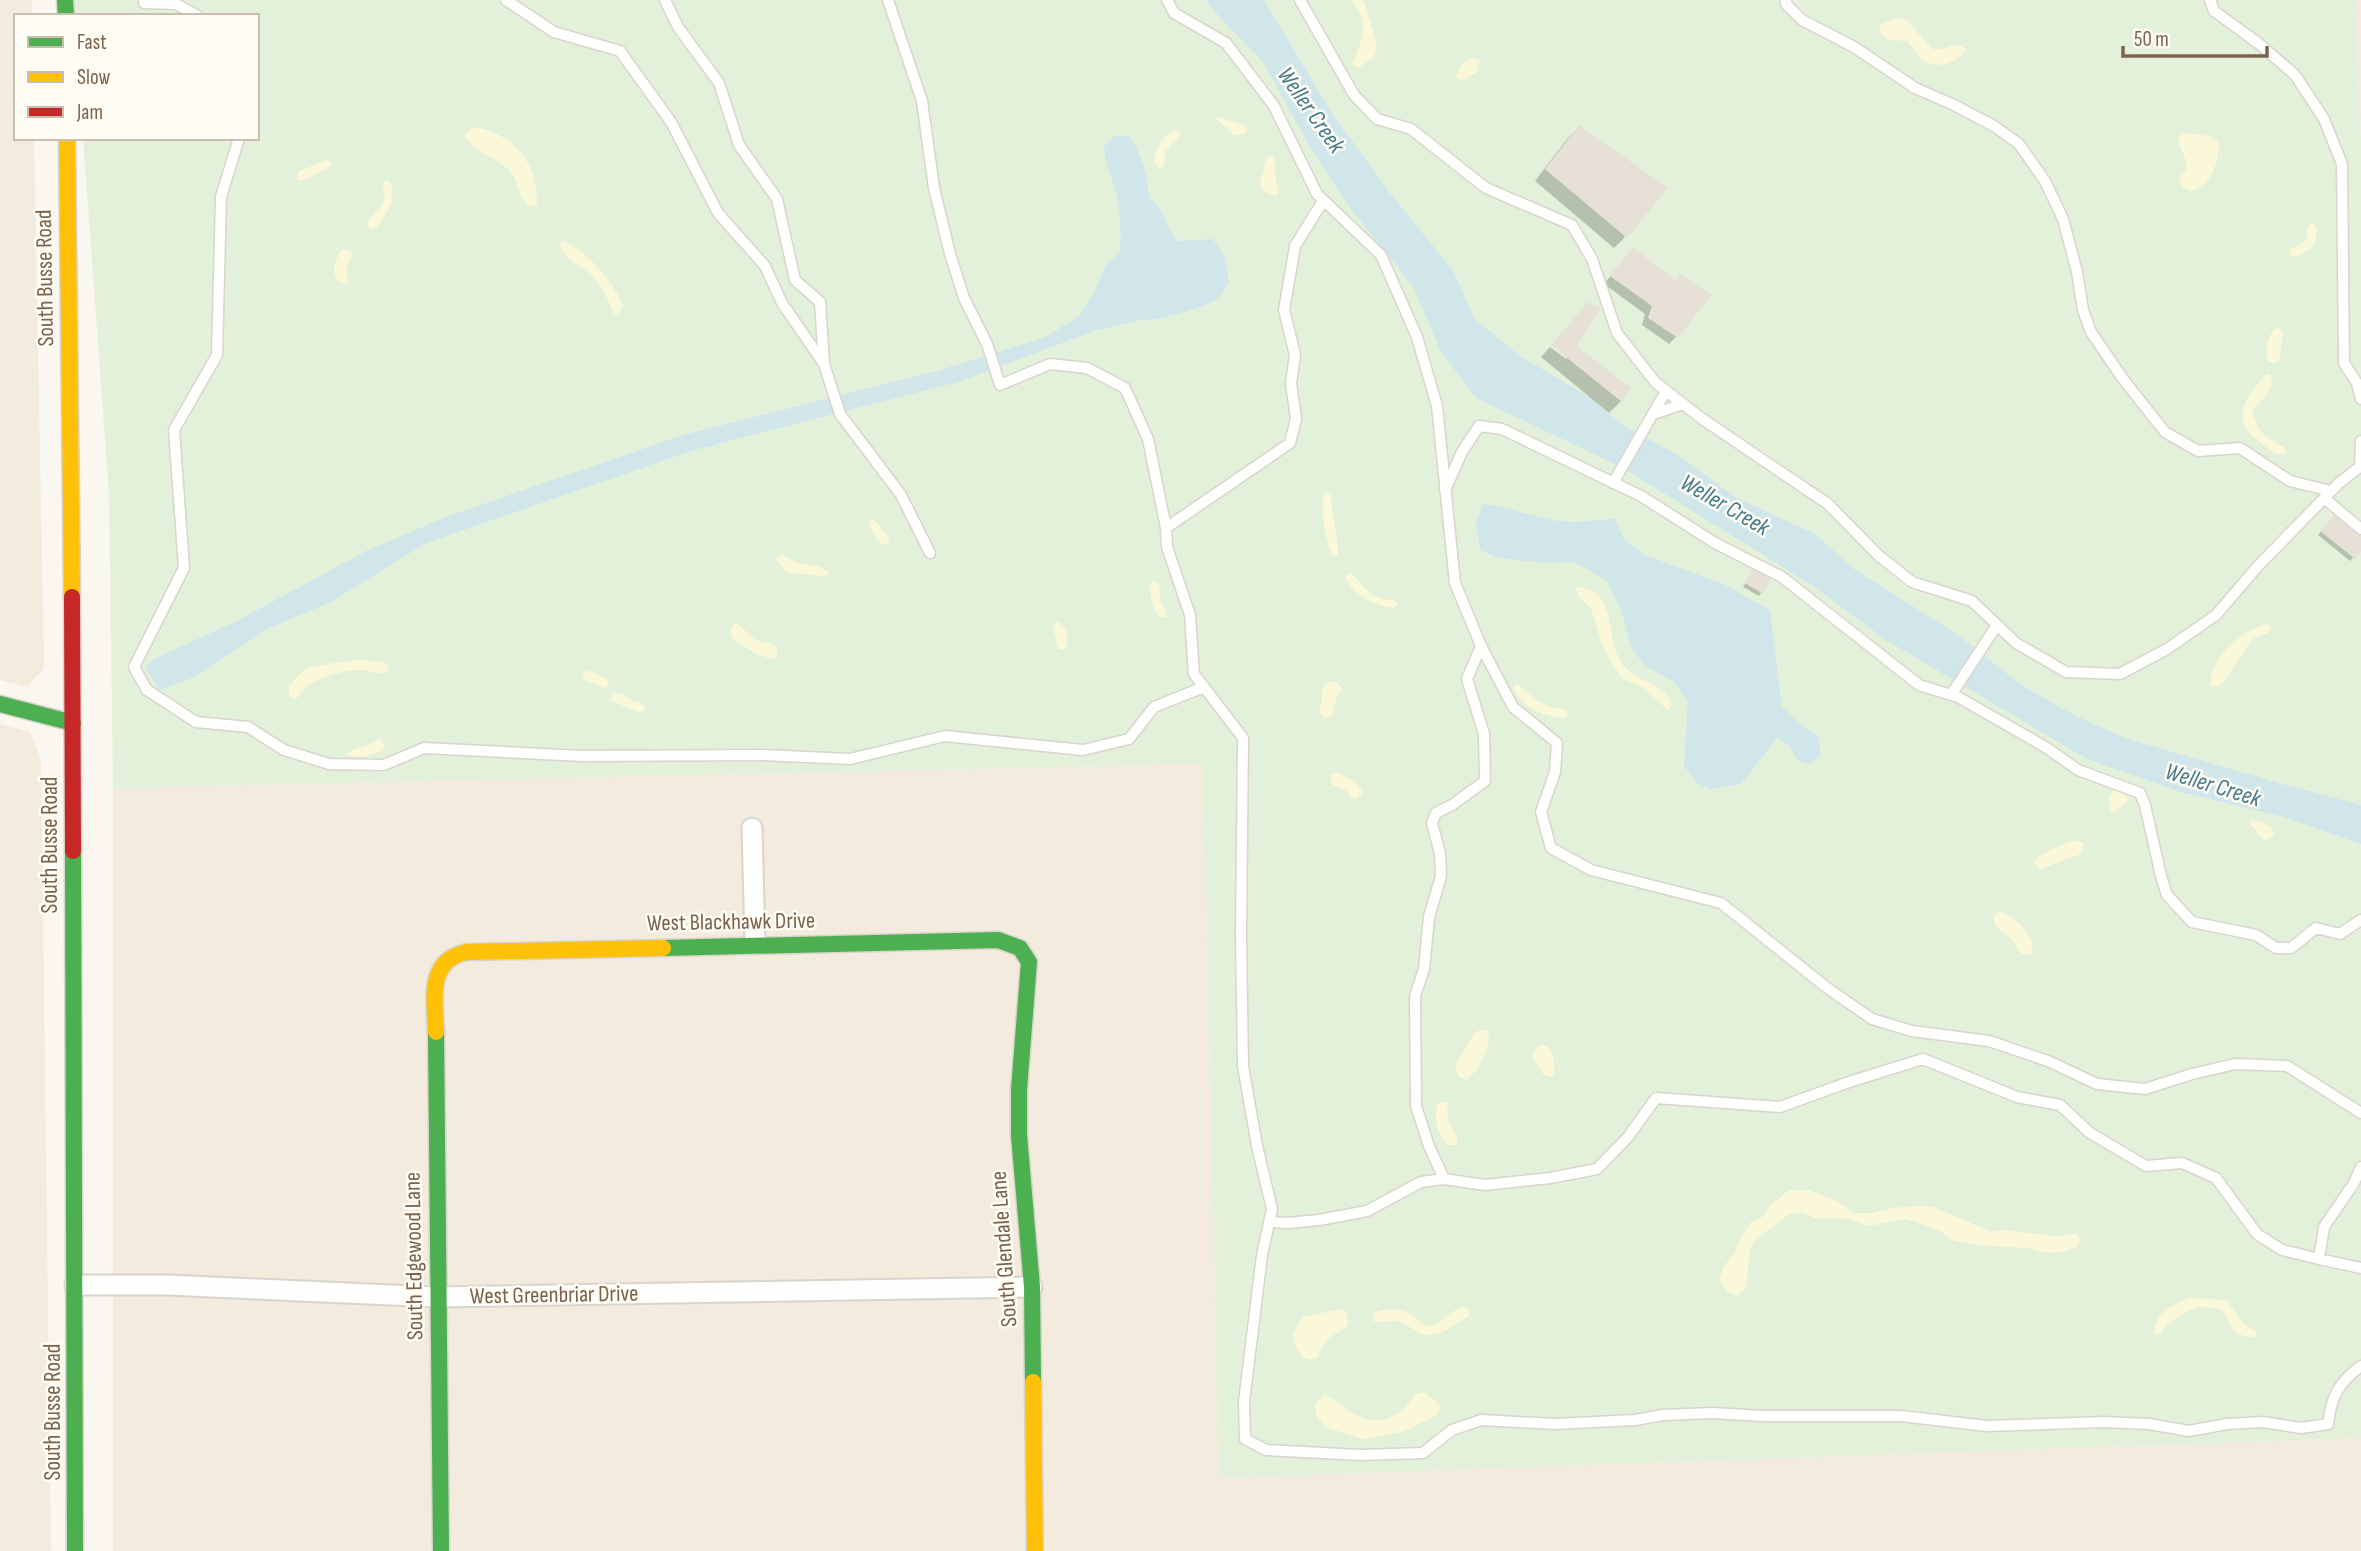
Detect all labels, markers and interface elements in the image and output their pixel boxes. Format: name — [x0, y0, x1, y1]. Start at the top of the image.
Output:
legend — [14, 14, 259, 140]
scale bar — [2123, 14, 2266, 58]
text: 50 m — [2134, 27, 2169, 52]
text: Fast — [77, 30, 107, 55]
water label: Weller Creek — [1271, 61, 1352, 159]
text: Slow — [77, 65, 111, 90]
text: Jam — [76, 100, 103, 125]
street label: South Busse Road — [30, 209, 60, 347]
water label: Weller Creek — [1675, 468, 1776, 543]
water label: Weller Creek — [2162, 757, 2265, 814]
street label: South Busse Road — [36, 777, 64, 913]
street label: West Blackhawk Drive — [647, 907, 815, 937]
street label: South Glendale Lane — [985, 1170, 1023, 1328]
street label: South Edgewood Lane — [399, 1172, 429, 1340]
street label: West Greenbriar Drive — [469, 1280, 639, 1310]
street label: South Busse Road — [39, 1344, 67, 1480]

